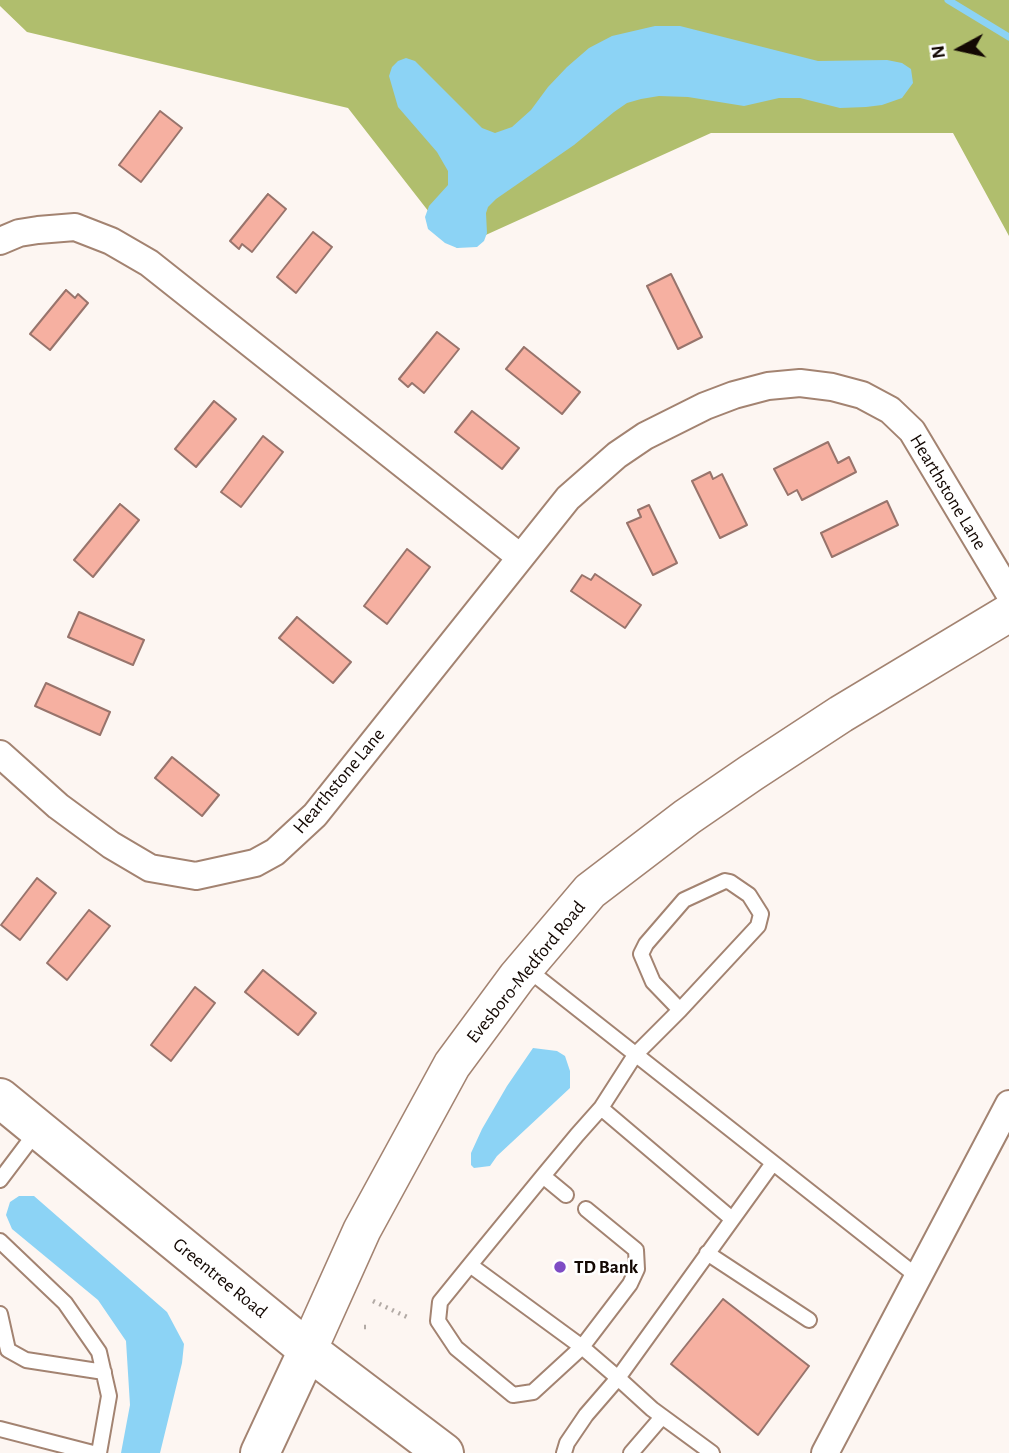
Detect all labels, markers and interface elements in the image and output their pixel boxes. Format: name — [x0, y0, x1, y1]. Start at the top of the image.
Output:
north arrow — [925, 14, 995, 84]
text: N — [928, 44, 949, 60]
street label: Hearthstone Lane — [905, 430, 991, 554]
street label: Hearthstone Lane — [288, 724, 390, 838]
street label: Evesboro-Medford Road — [462, 896, 590, 1048]
street label: Greentree Road — [168, 1233, 272, 1323]
place label: TD Bank — [574, 1256, 638, 1278]
marker: TD Bank — [552, 1259, 568, 1275]

